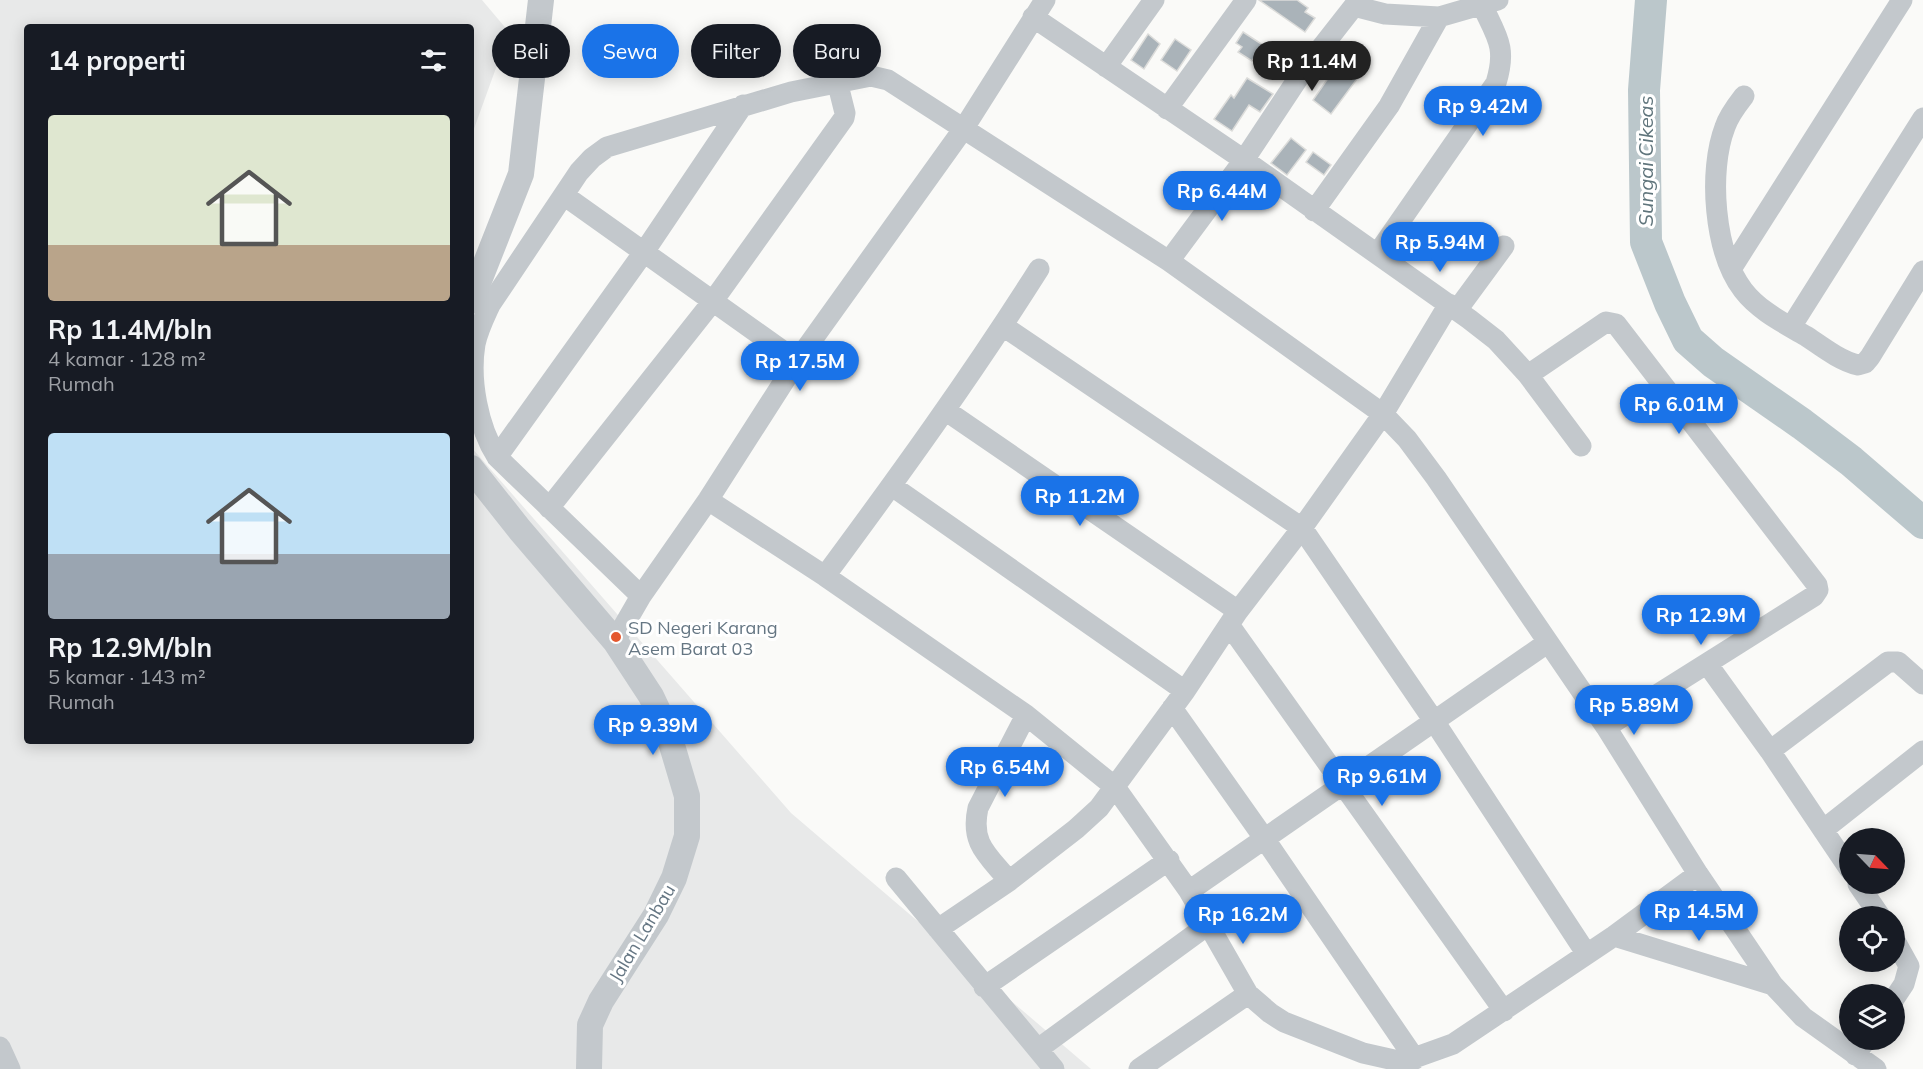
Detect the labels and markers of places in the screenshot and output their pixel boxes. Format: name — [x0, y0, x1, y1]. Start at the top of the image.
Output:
pin: Rp 11.4M — [1250, 41, 1374, 92]
pin: Rp 9.42M — [1421, 86, 1545, 137]
pin: Rp 6.44M — [1160, 171, 1284, 222]
pin: Rp 5.94M — [1378, 222, 1502, 273]
pin: Rp 17.5M — [738, 341, 862, 392]
pin: Rp 6.01M — [1617, 384, 1741, 435]
pin: Rp 11.2M — [1018, 476, 1142, 527]
pin: Rp 12.9M — [1639, 595, 1763, 646]
place label: SD Negeri Karang Asem Barat 03 — [628, 616, 778, 660]
marker: SD Negeri Karang Asem Barat 03 — [609, 630, 623, 644]
pin: Rp 5.89M — [1572, 685, 1696, 736]
pin: Rp 9.39M — [591, 705, 715, 756]
pin: Rp 6.54M — [943, 747, 1067, 798]
pin: Rp 9.61M — [1320, 756, 1444, 807]
pin: Rp 14.5M — [1637, 891, 1761, 942]
pin: Rp 16.2M — [1181, 894, 1305, 945]

